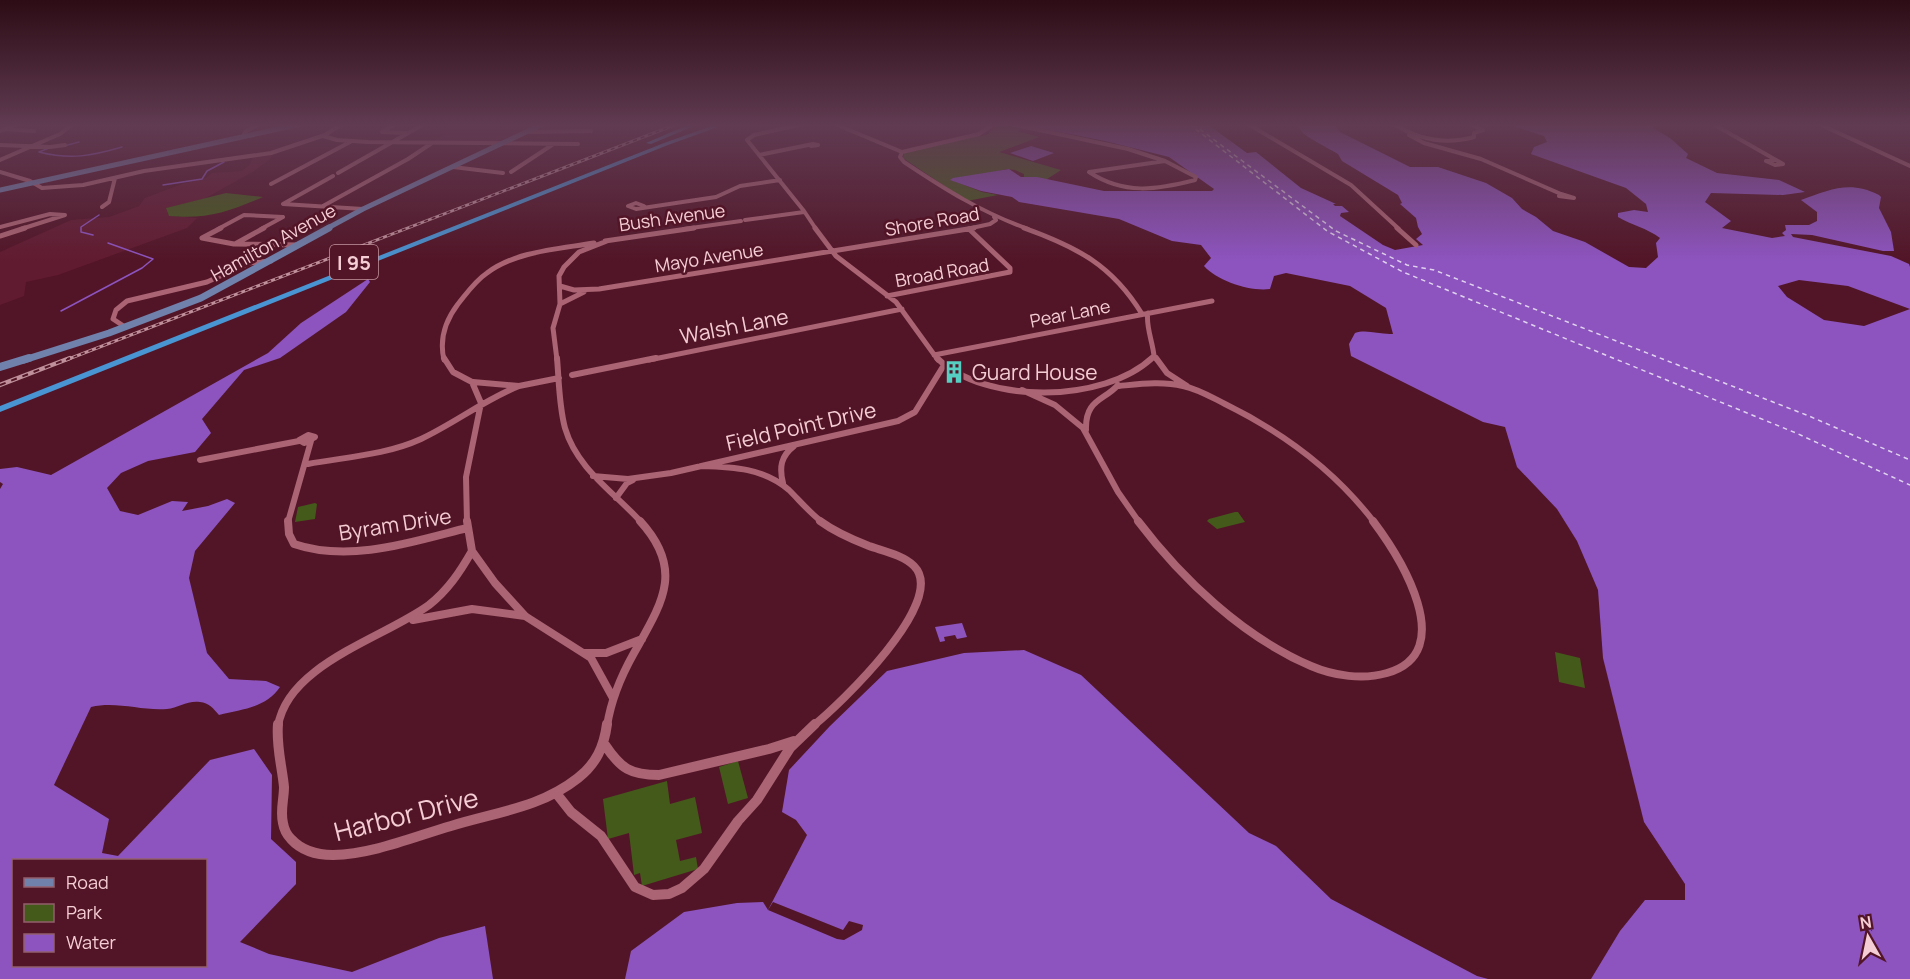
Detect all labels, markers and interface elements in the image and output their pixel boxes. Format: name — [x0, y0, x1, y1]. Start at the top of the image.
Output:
street label: Hamilton Avenue — [206, 198, 340, 286]
street label: Bush Avenue — [617, 198, 727, 236]
street label: Shore Road — [883, 201, 981, 241]
street label: Mayo Avenue — [653, 237, 765, 277]
road number: I 95 — [330, 245, 378, 279]
street label: Broad Road — [893, 252, 991, 292]
street label: Pear Lane — [1028, 293, 1112, 333]
street label: Walsh Lane — [677, 302, 791, 350]
place label: Guard House — [972, 358, 1098, 386]
building icon: Guard House — [941, 359, 967, 385]
street label: Field Point Drive — [723, 395, 879, 457]
street label: Byram Drive — [337, 501, 453, 547]
street label: Harbor Drive — [330, 779, 482, 849]
legend — [12, 859, 207, 967]
text: Road — [66, 870, 109, 894]
text: Park — [66, 900, 103, 924]
north arrow — [1838, 907, 1898, 967]
text: N — [1858, 910, 1873, 934]
text: Water — [66, 930, 116, 954]

